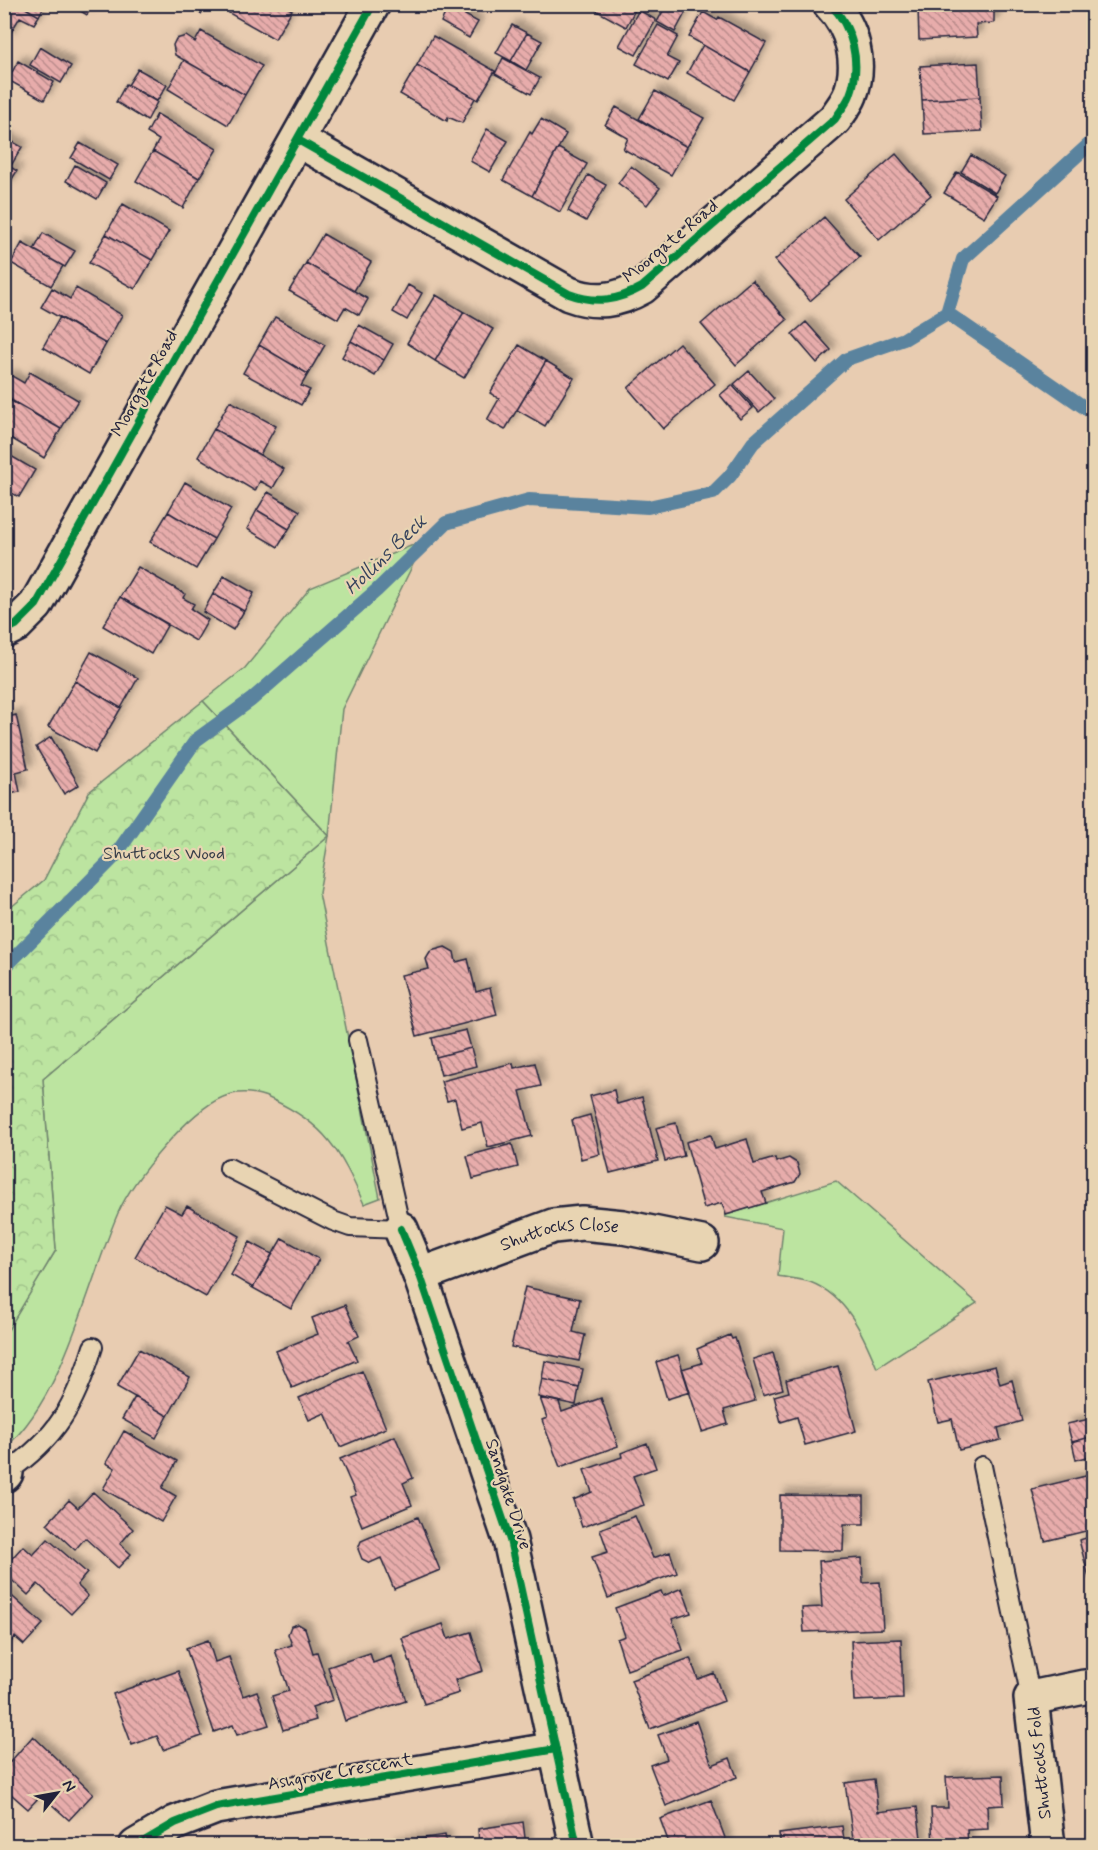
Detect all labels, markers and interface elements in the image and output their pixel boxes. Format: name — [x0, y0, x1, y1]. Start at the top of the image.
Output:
street label: Moorgate Road — [618, 195, 724, 290]
street label: Moorgate Road — [106, 326, 185, 442]
water label: Hollins Beck — [339, 508, 434, 601]
park label: Shuttocks Wood — [103, 842, 225, 866]
street label: Shuttocks Close — [497, 1212, 620, 1258]
street label: Sandgate Drive — [479, 1436, 537, 1553]
street label: Shuttocks Fold — [1022, 1705, 1058, 1820]
street label: Ashgrove Crescent — [266, 1747, 415, 1797]
north arrow — [27, 1763, 87, 1823]
text: N — [57, 1776, 80, 1796]

